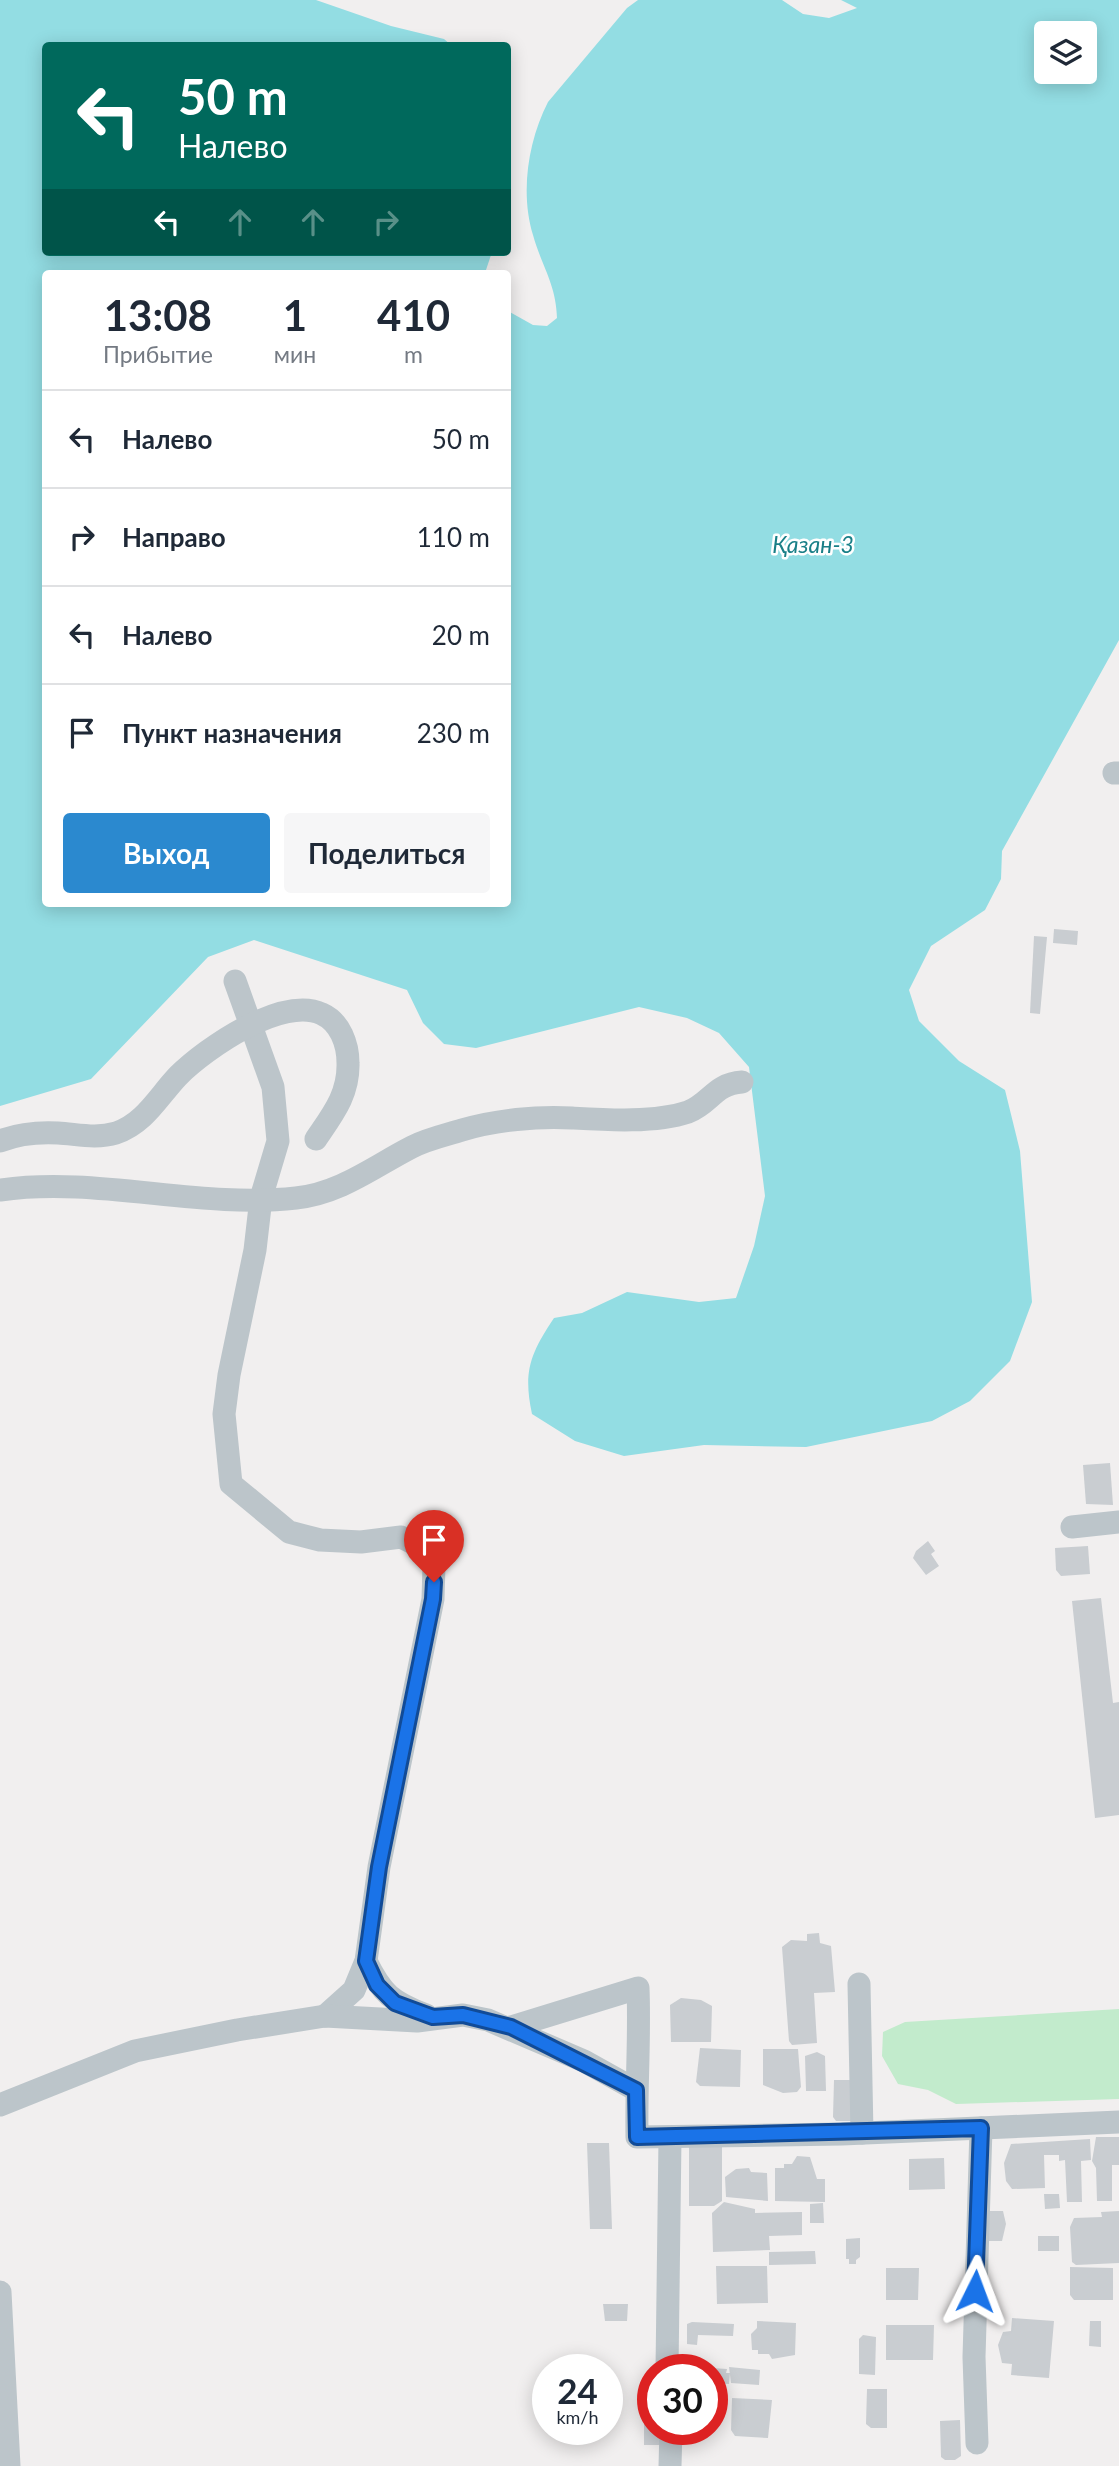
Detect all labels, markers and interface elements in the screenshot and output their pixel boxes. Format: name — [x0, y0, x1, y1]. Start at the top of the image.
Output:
map controls — [1034, 21, 1097, 84]
button: layers — [1034, 21, 1097, 84]
text: 50 m — [178, 67, 288, 125]
icon: left — [63, 70, 154, 161]
text: Налево — [178, 126, 288, 165]
icon: left — [148, 203, 186, 241]
icon: ahead — [221, 203, 259, 241]
icon: ahead — [294, 203, 332, 241]
icon: right — [367, 203, 405, 241]
text: 13:08 — [104, 290, 212, 340]
text: 1 — [283, 290, 307, 340]
text: 410 — [377, 290, 450, 340]
text: Прибытие — [103, 340, 213, 368]
text: мин — [274, 340, 316, 368]
text: m — [404, 340, 423, 368]
icon: left — [63, 420, 101, 458]
text: Налево — [122, 423, 212, 455]
text: 50 m — [432, 423, 490, 455]
icon: right — [63, 518, 101, 556]
text: Направо — [122, 521, 226, 553]
text: 110 m — [417, 521, 490, 553]
water label: Қазан-3 — [772, 530, 854, 558]
icon: left — [63, 616, 101, 654]
text: Налево — [122, 619, 212, 651]
text: 20 m — [432, 619, 490, 651]
icon: arrive — [63, 714, 101, 752]
text: Пункт назначения — [122, 717, 342, 749]
text: 230 m — [417, 717, 490, 749]
button: Выход — [63, 813, 270, 893]
button: Поделиться — [284, 813, 490, 893]
pin — [404, 1510, 464, 1582]
icon: arrive — [415, 1521, 453, 1559]
position arrow — [938, 2254, 1012, 2328]
speed limit sign: 30 — [637, 2354, 728, 2445]
text: 24 — [557, 2369, 598, 2411]
text: km/h — [556, 2406, 599, 2428]

